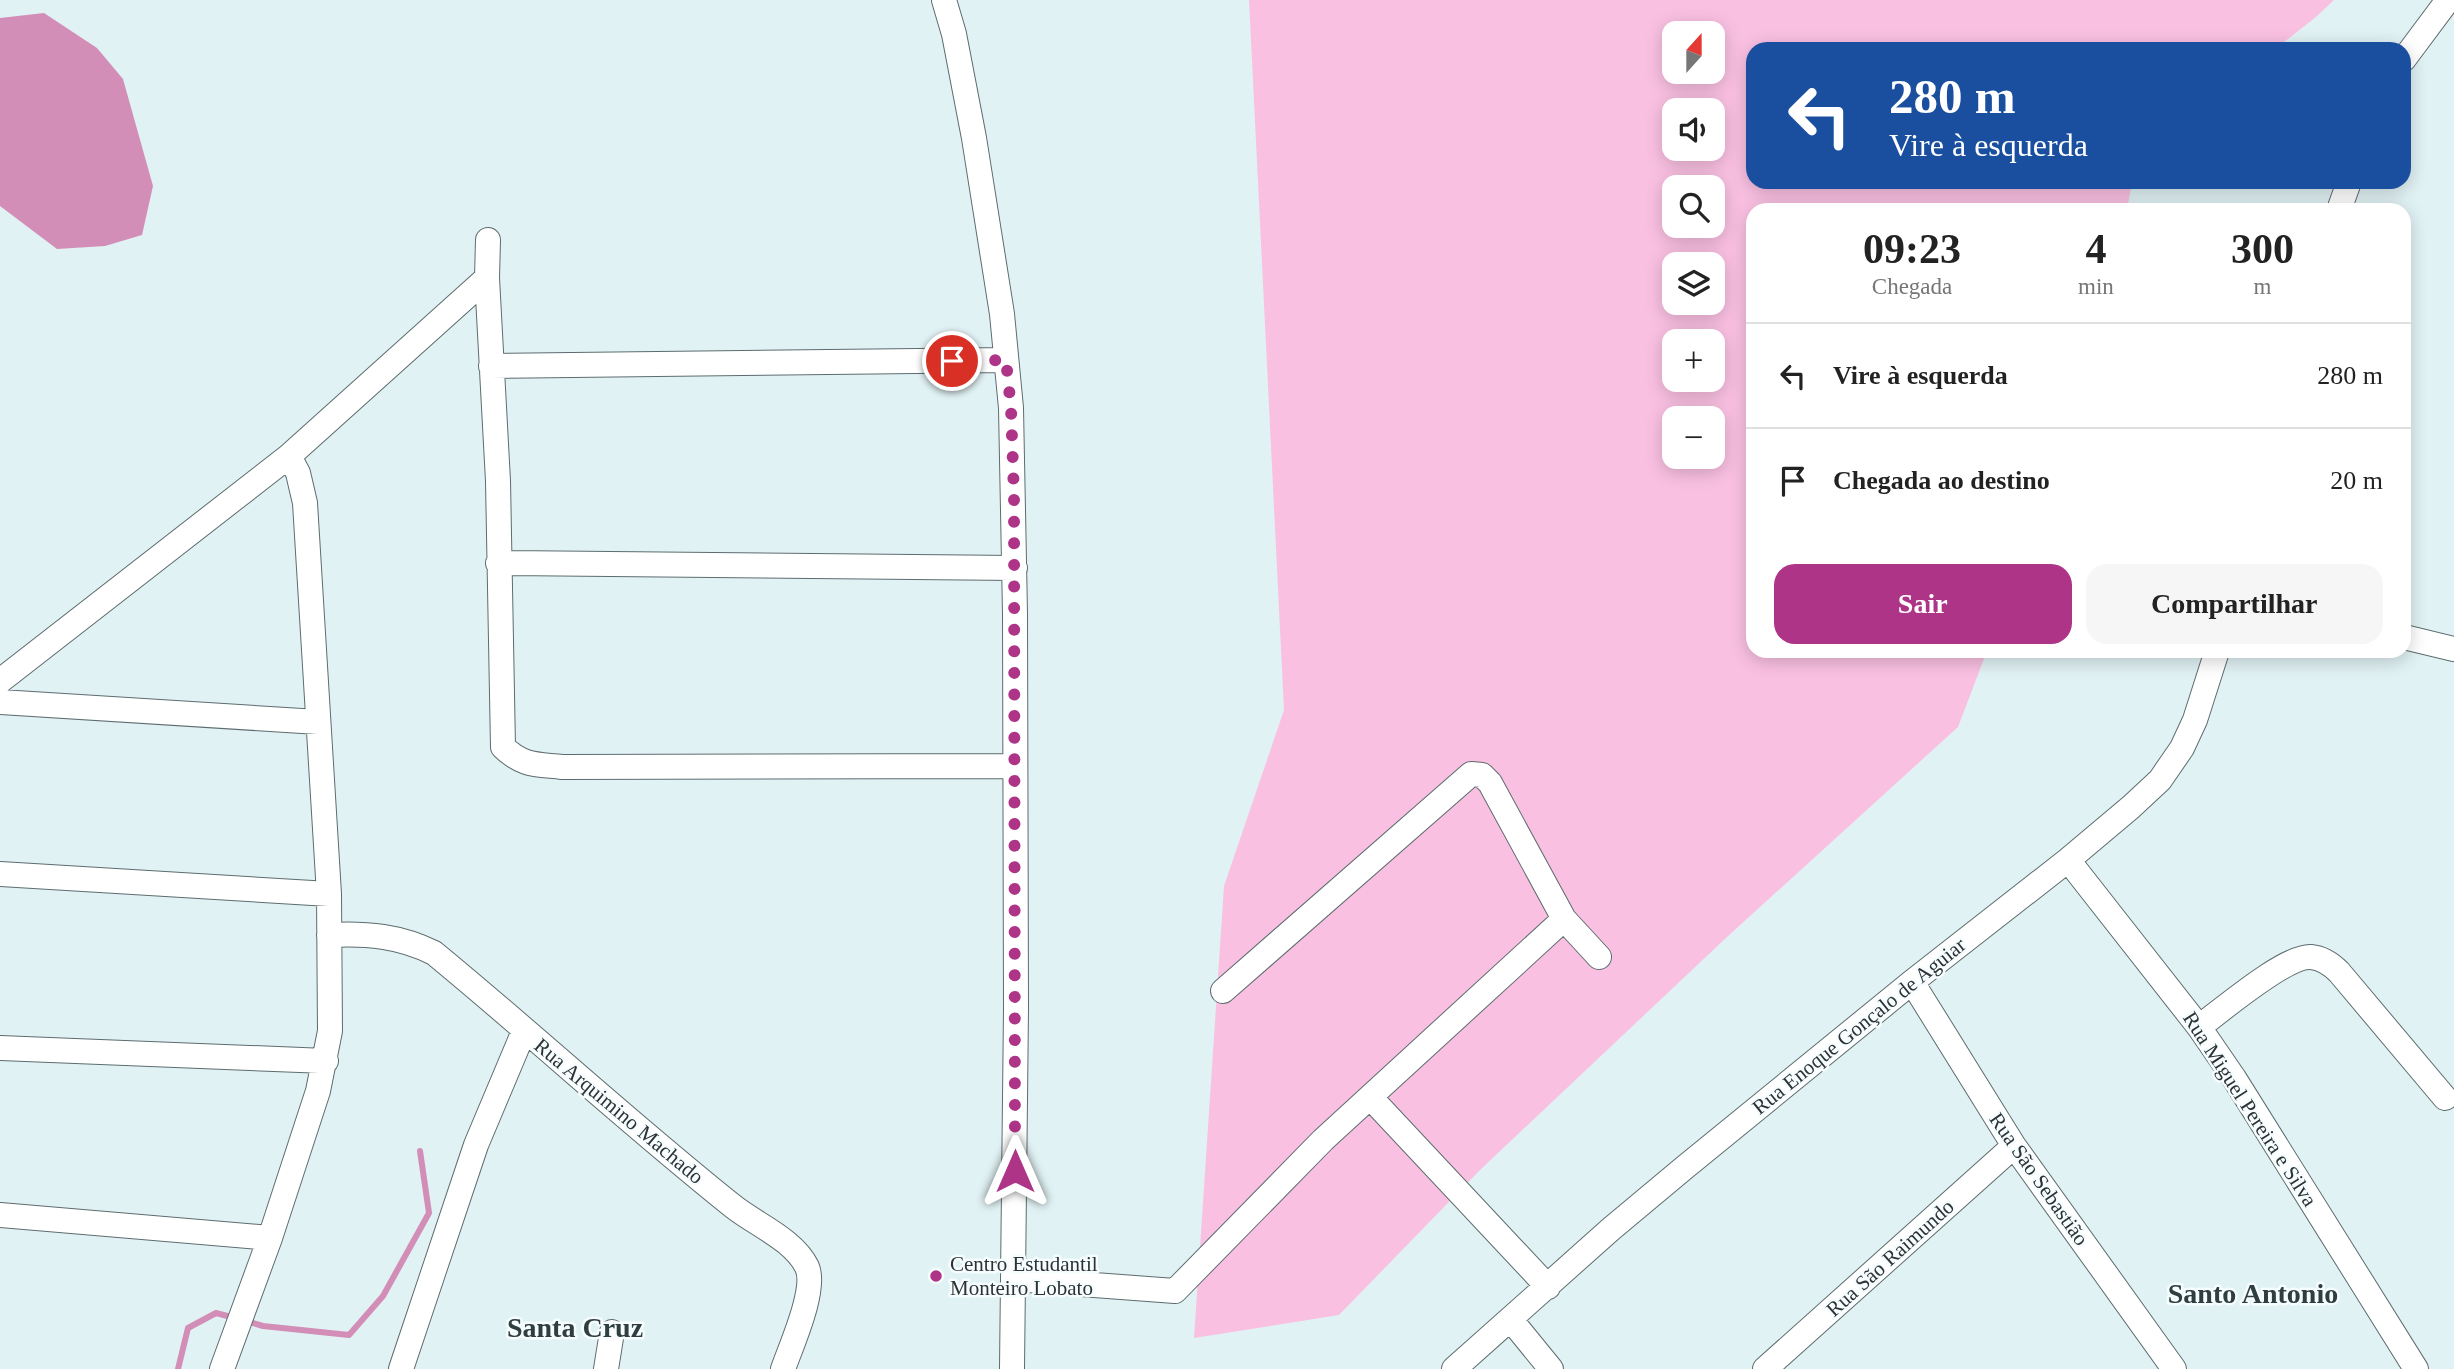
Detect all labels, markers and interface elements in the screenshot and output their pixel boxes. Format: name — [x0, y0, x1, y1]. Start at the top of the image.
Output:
north arrow — [1662, 21, 1726, 84]
map controls — [1662, 21, 1725, 469]
text: 280 m — [1889, 69, 2016, 124]
icon: left — [1774, 70, 1865, 161]
button: sound — [1662, 98, 1725, 161]
text: Vire à esquerda — [1889, 127, 2088, 163]
button: search — [1662, 175, 1725, 238]
text: 09:23 — [1863, 226, 1961, 272]
text: 4 — [2085, 226, 2106, 272]
text: 300 — [2231, 226, 2294, 272]
button: layers — [1662, 252, 1725, 315]
text: Chegada — [1872, 274, 1952, 299]
text: min — [2078, 274, 2114, 299]
text: m — [2253, 274, 2271, 299]
button: + — [1662, 329, 1725, 392]
pin — [922, 331, 982, 391]
icon: arrive — [933, 342, 971, 380]
icon: left — [1774, 357, 1812, 395]
text: Vire à esquerda — [1833, 361, 2008, 390]
text: 280 m — [2317, 361, 2383, 390]
button: − — [1662, 406, 1725, 469]
icon: arrive — [1774, 462, 1812, 500]
text: Chegada ao destino — [1833, 466, 2050, 495]
text: 20 m — [2330, 466, 2383, 495]
button: Sair — [1774, 564, 2072, 644]
button: Compartilhar — [2086, 564, 2383, 644]
street label: Rua Enoque Gonçalo de Aguiar — [1748, 933, 1970, 1119]
street label: Rua Miguel Pereira e Silva — [2178, 1007, 2322, 1211]
street label: Rua Arquimino Machado — [530, 1033, 708, 1189]
street label: Rua São Sebastião — [1984, 1108, 2094, 1250]
position arrow — [978, 1134, 1052, 1208]
street label: Rua São Raimundo — [1821, 1194, 1959, 1322]
place label: Centro Estudantil Monteiro Lobato — [950, 1252, 1098, 1300]
marker: Centro Estudantil Monteiro Lobato — [928, 1268, 944, 1284]
district label: Santo Antonio — [2168, 1278, 2338, 1309]
district label: Santa Cruz — [507, 1312, 643, 1343]

